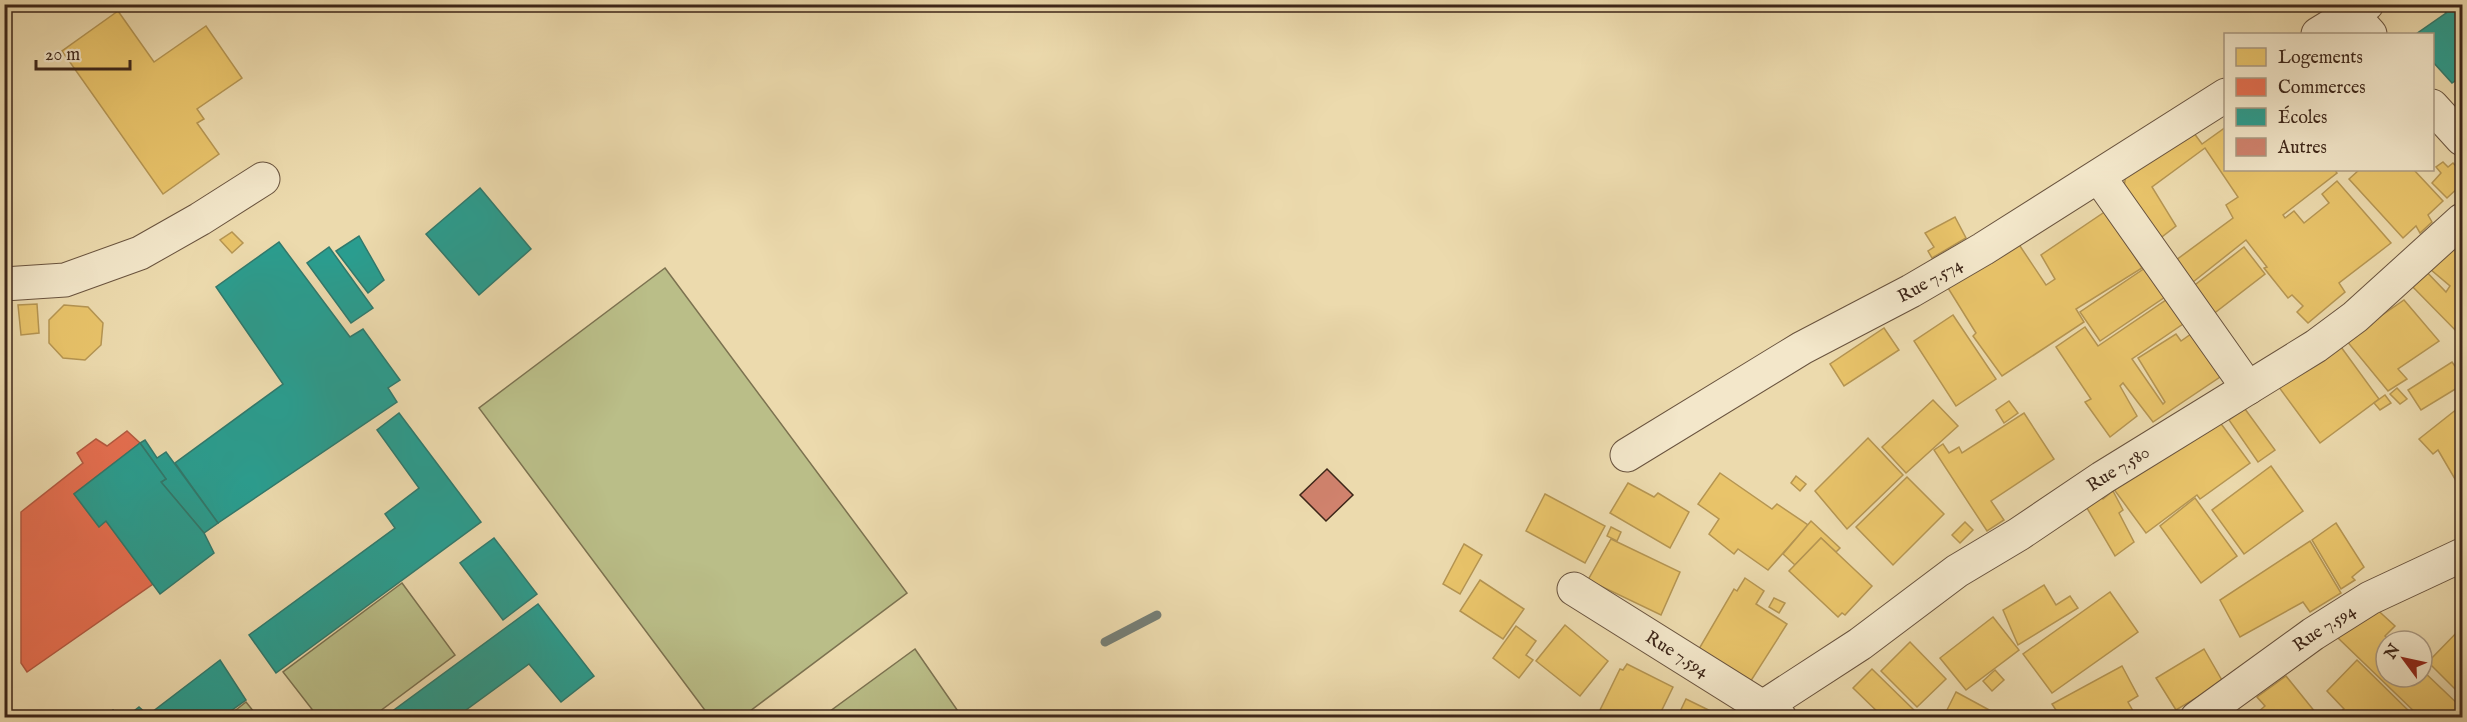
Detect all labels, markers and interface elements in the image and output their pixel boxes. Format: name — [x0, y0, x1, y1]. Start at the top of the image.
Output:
scale bar — [36, 33, 130, 71]
legend — [2224, 33, 2434, 171]
text: 20 m — [45, 44, 80, 67]
text: Logements — [2278, 47, 2363, 70]
text: Commerces — [2278, 77, 2366, 100]
text: Écoles — [2278, 105, 2327, 130]
text: Autres — [2277, 137, 2327, 160]
street label: Rue 7.574 — [1894, 253, 1967, 309]
street label: Rue 7.580 — [2083, 441, 2154, 498]
street label: Rue 7.594 — [2289, 600, 2361, 658]
street label: Rue 7.594 — [1641, 627, 1713, 684]
north arrow — [2374, 629, 2434, 689]
text: N — [2380, 641, 2405, 664]

